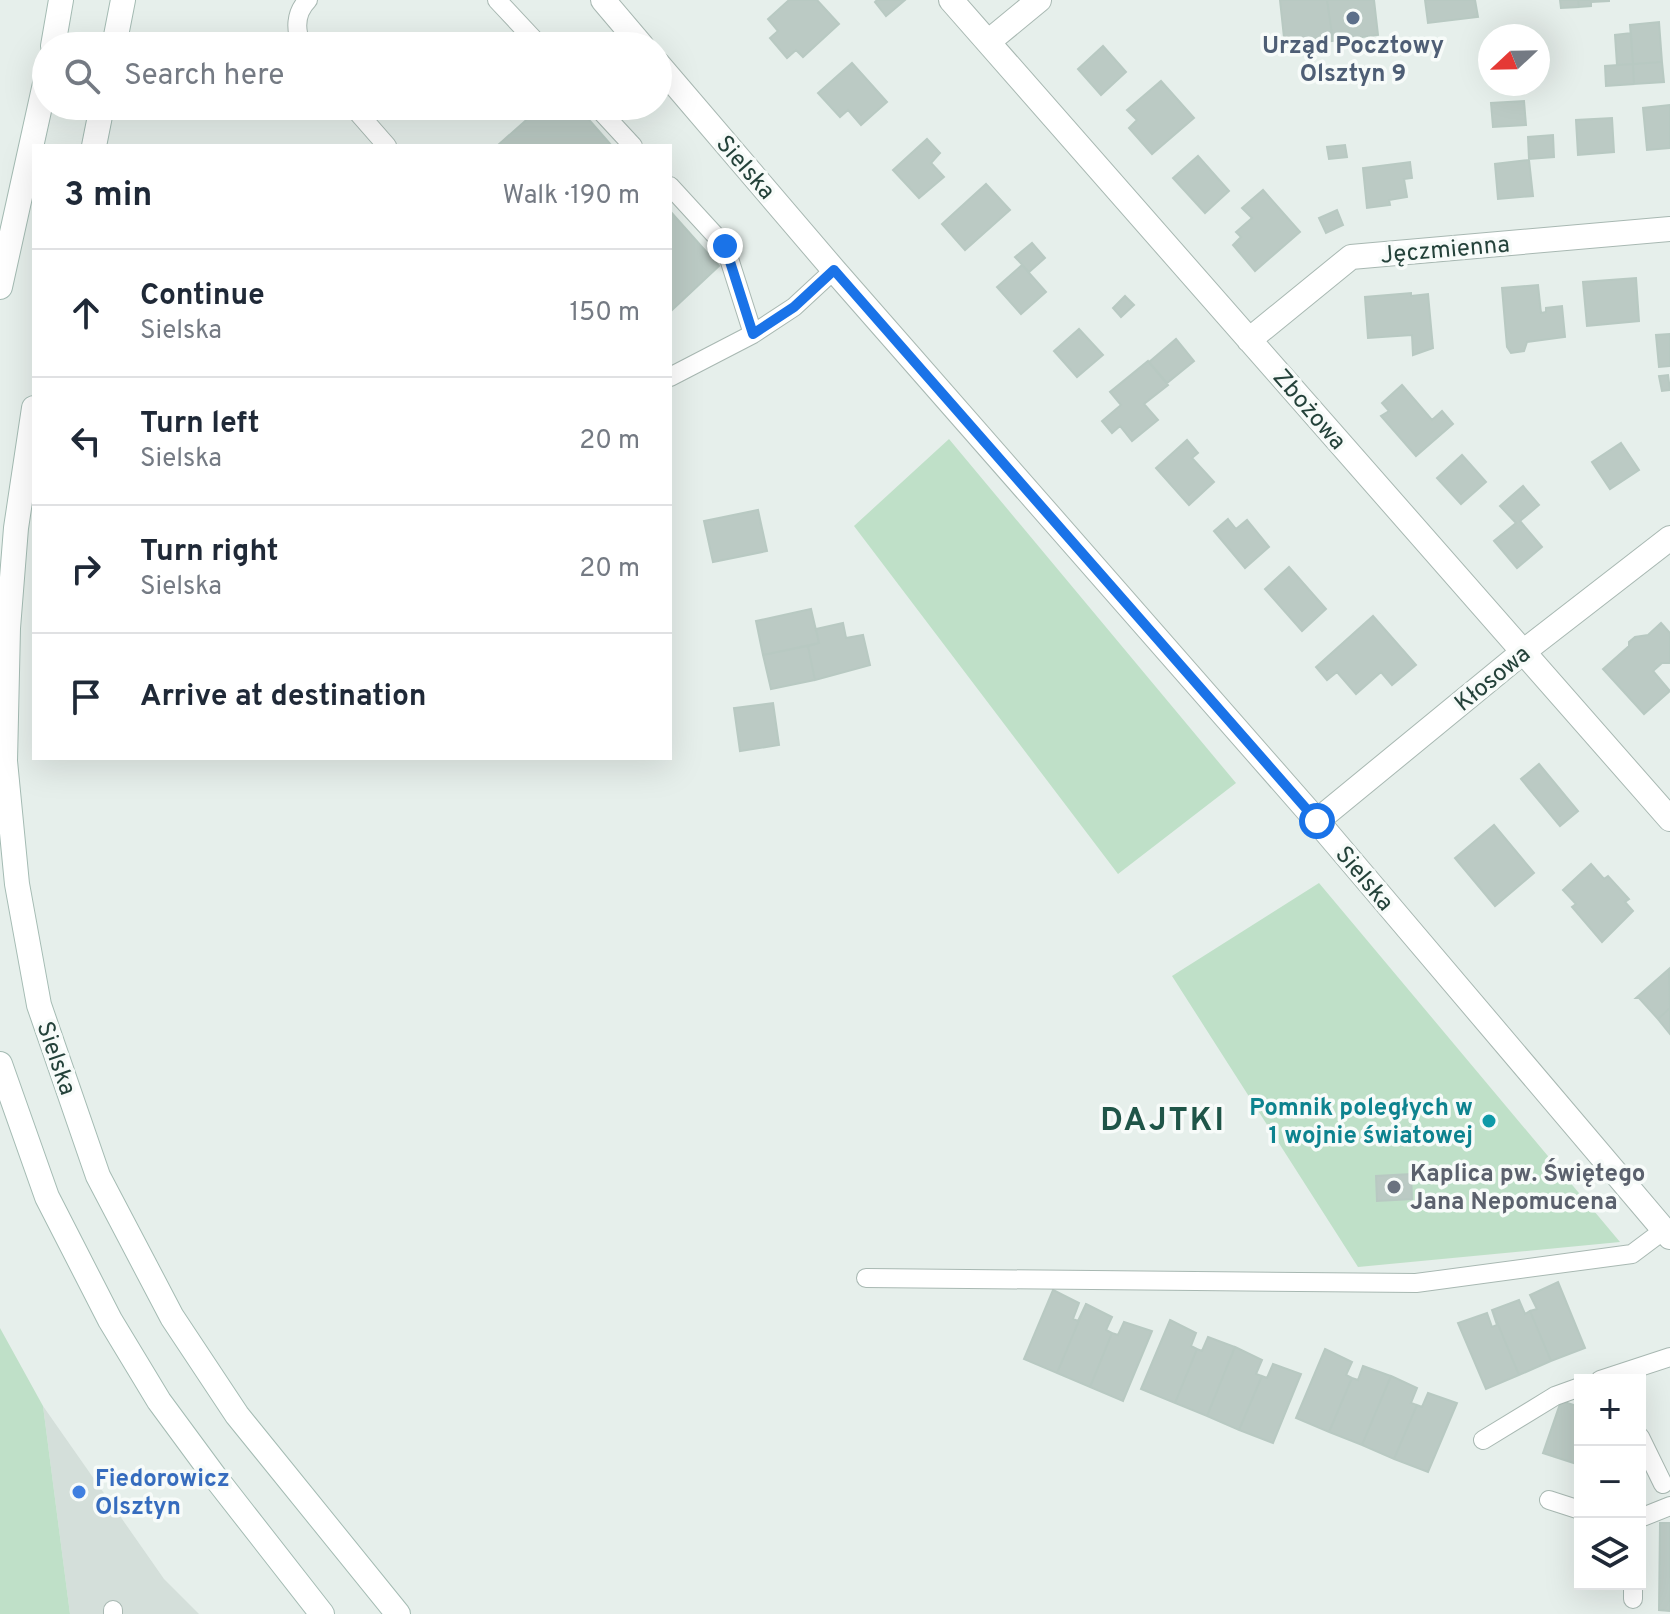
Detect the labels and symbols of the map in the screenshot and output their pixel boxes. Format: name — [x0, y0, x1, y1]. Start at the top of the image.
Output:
marker: Urząd Pocztowy Olsztyn 9 — [1344, 9, 1362, 27]
north arrow — [1478, 24, 1550, 96]
place label: Urząd Pocztowy Olsztyn 9 — [1262, 32, 1444, 90]
street label: Sielska — [708, 130, 781, 207]
route end — [707, 228, 743, 264]
street label: Jęczmienna — [1379, 230, 1511, 272]
street label: Zbożowa — [1265, 364, 1352, 457]
street label: Kłosowa — [1449, 640, 1537, 719]
route start — [1299, 803, 1335, 839]
street label: Sielska — [1328, 841, 1399, 918]
street label: Sielska — [29, 1018, 82, 1099]
place label: Pomnik poległych w 1 wojnie światowej — [1249, 1094, 1473, 1152]
district label: DAJTKI — [1100, 1102, 1226, 1142]
marker: Pomnik poległych w 1 wojnie światowej — [1480, 1112, 1498, 1130]
place label: Kaplica pw. Świętego Jana Nepomucena — [1410, 1158, 1645, 1218]
marker: Kaplica pw. Świętego Jana Nepomucena — [1385, 1178, 1403, 1196]
place label: Fiedorowicz Olsztyn — [95, 1465, 230, 1523]
marker: Fiedorowicz Olsztyn — [70, 1483, 88, 1501]

